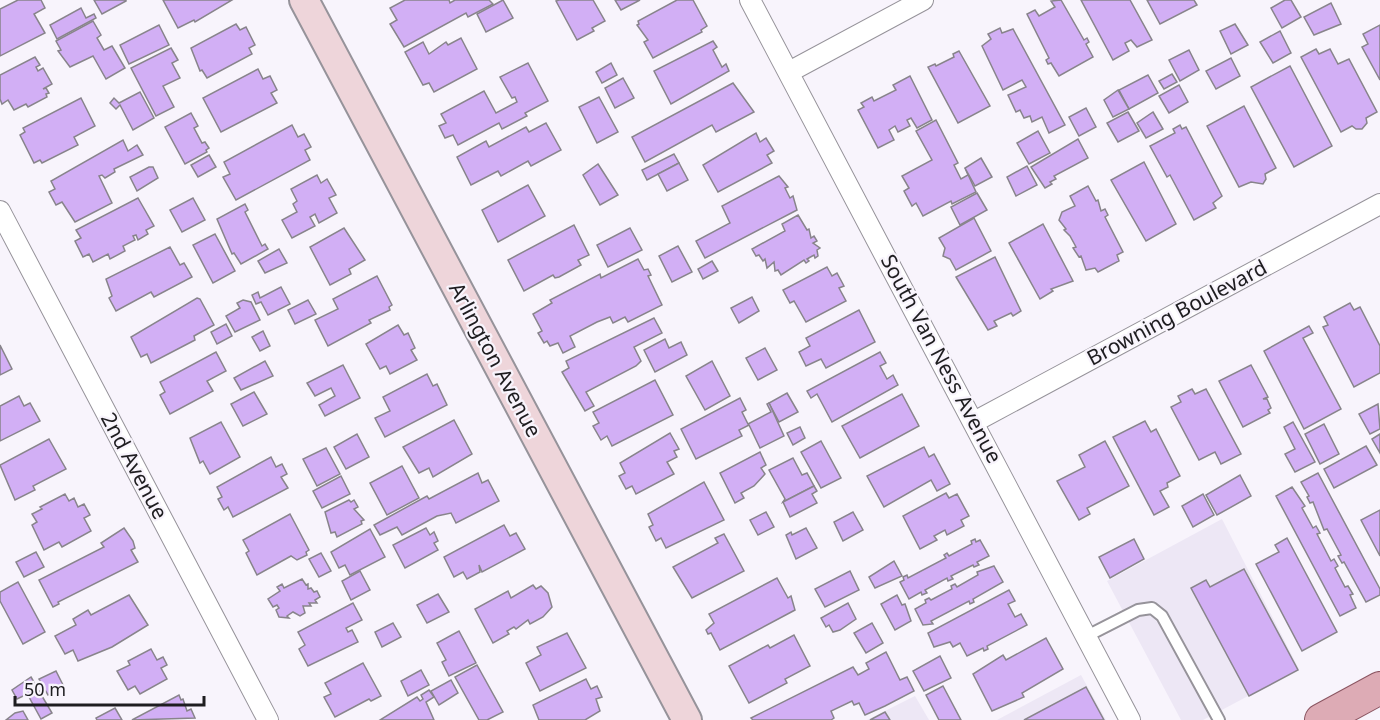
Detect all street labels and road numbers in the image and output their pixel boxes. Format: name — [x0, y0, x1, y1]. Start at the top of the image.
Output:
street label: South Van Ness Avenue — [875, 249, 1009, 468]
street label: Browning Boulevard — [1082, 253, 1272, 371]
street label: Arlington Avenue — [443, 277, 548, 442]
street label: 2nd Avenue — [95, 407, 175, 524]

